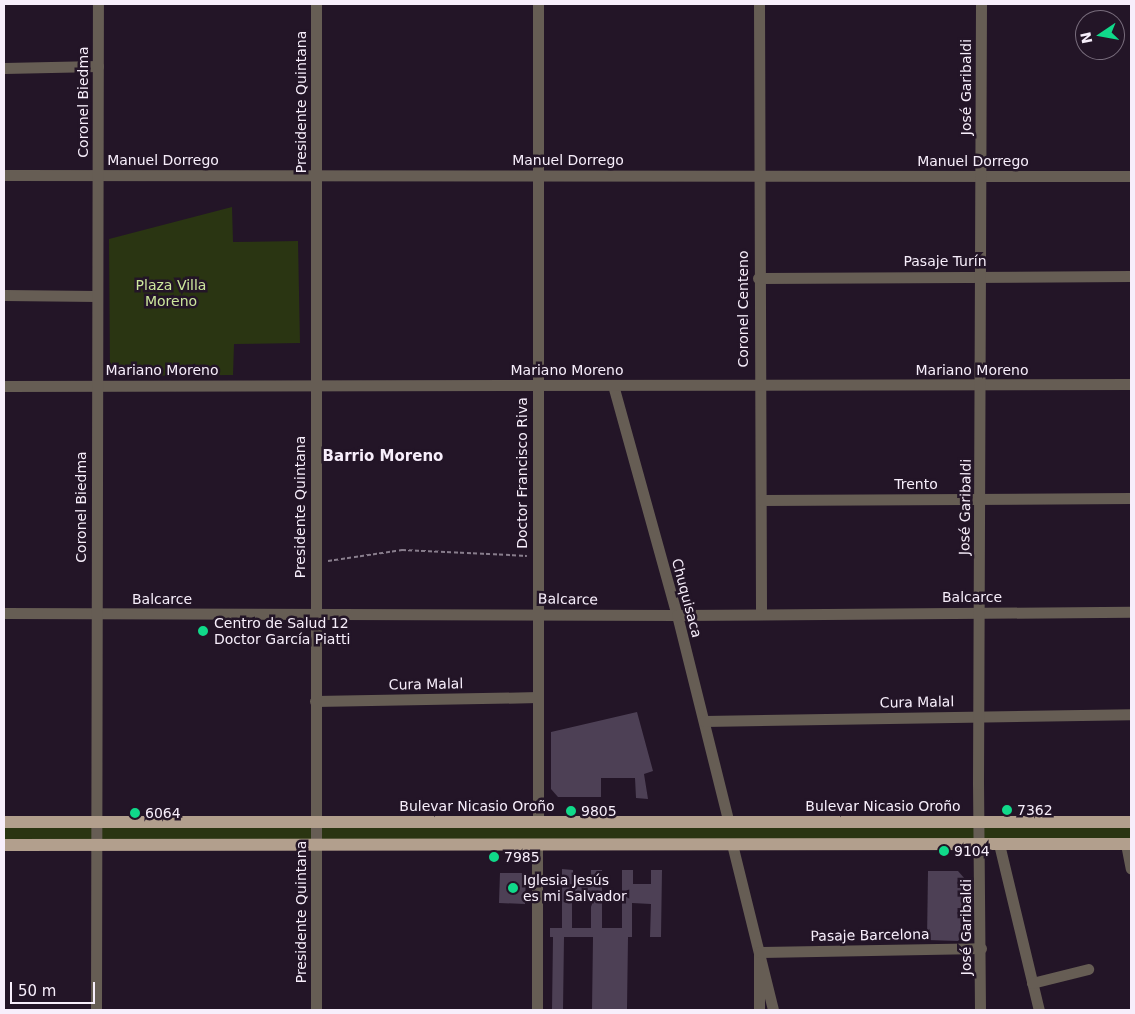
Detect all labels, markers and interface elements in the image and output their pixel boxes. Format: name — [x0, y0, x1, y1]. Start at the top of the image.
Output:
north arrow — [1075, 10, 1125, 60]
street label: Presidente Quintana — [293, 31, 309, 173]
text: N — [1077, 31, 1095, 45]
street label: José Garibaldi — [958, 39, 974, 135]
street label: Coronel Biedma — [75, 46, 91, 158]
street label: Manuel Dorrego — [107, 152, 219, 168]
street label: Manuel Dorrego — [512, 152, 624, 168]
street label: Manuel Dorrego — [917, 153, 1029, 169]
street label: Coronel Centeno — [735, 251, 751, 367]
street label: Pasaje Turín — [903, 253, 987, 269]
park label: Plaza Villa Moreno — [136, 277, 206, 310]
street label: Mariano Moreno — [106, 362, 218, 378]
street label: Mariano Moreno — [511, 362, 623, 378]
street label: Mariano Moreno — [916, 362, 1028, 378]
street label: Doctor Francisco Riva — [514, 397, 530, 549]
street label: Presidente Quintana — [292, 436, 308, 578]
district label: Barrio Moreno — [323, 448, 443, 466]
street label: Coronel Biedma — [73, 451, 89, 563]
street label: José Garibaldi — [956, 459, 974, 555]
street label: Trento — [894, 476, 938, 492]
street label: Chuquisaca — [668, 557, 706, 639]
street label: Balcarce — [942, 589, 1002, 605]
street label: Balcarce — [538, 590, 598, 608]
street label: Balcarce — [132, 591, 192, 607]
place label: Centro de Salud 12 Doctor García Piatti — [214, 615, 350, 648]
marker: Centro de Salud 12 Doctor García Piatti — [196, 624, 210, 638]
street label: Cura Malal — [389, 675, 463, 693]
street label: Cura Malal — [880, 693, 954, 711]
street label: Bulevar Nicasio Oroño — [399, 798, 555, 814]
street label: Bulevar Nicasio Oroño — [805, 798, 961, 814]
place label: 7362 — [1017, 802, 1053, 818]
place label: 9805 — [581, 803, 617, 819]
marker: 7362 — [1001, 804, 1013, 816]
place label: 6064 — [145, 805, 181, 821]
marker: 9805 — [565, 805, 577, 817]
marker: 6064 — [129, 807, 141, 819]
street label: Presidente Quintana — [293, 841, 309, 983]
place label: 9104 — [954, 843, 990, 859]
marker: 9104 — [938, 845, 950, 857]
place label: 7985 — [504, 849, 540, 865]
marker: 7985 — [488, 851, 500, 863]
place label: Iglesia Jesús es mi Salvador — [523, 872, 627, 904]
street label: José Garibaldi — [958, 879, 974, 975]
marker: Iglesia Jesús es mi Salvador — [507, 882, 519, 894]
street label: Pasaje Barcelona — [810, 926, 930, 944]
scale bar — [12, 972, 98, 1004]
text: 50 m — [18, 982, 56, 1000]

